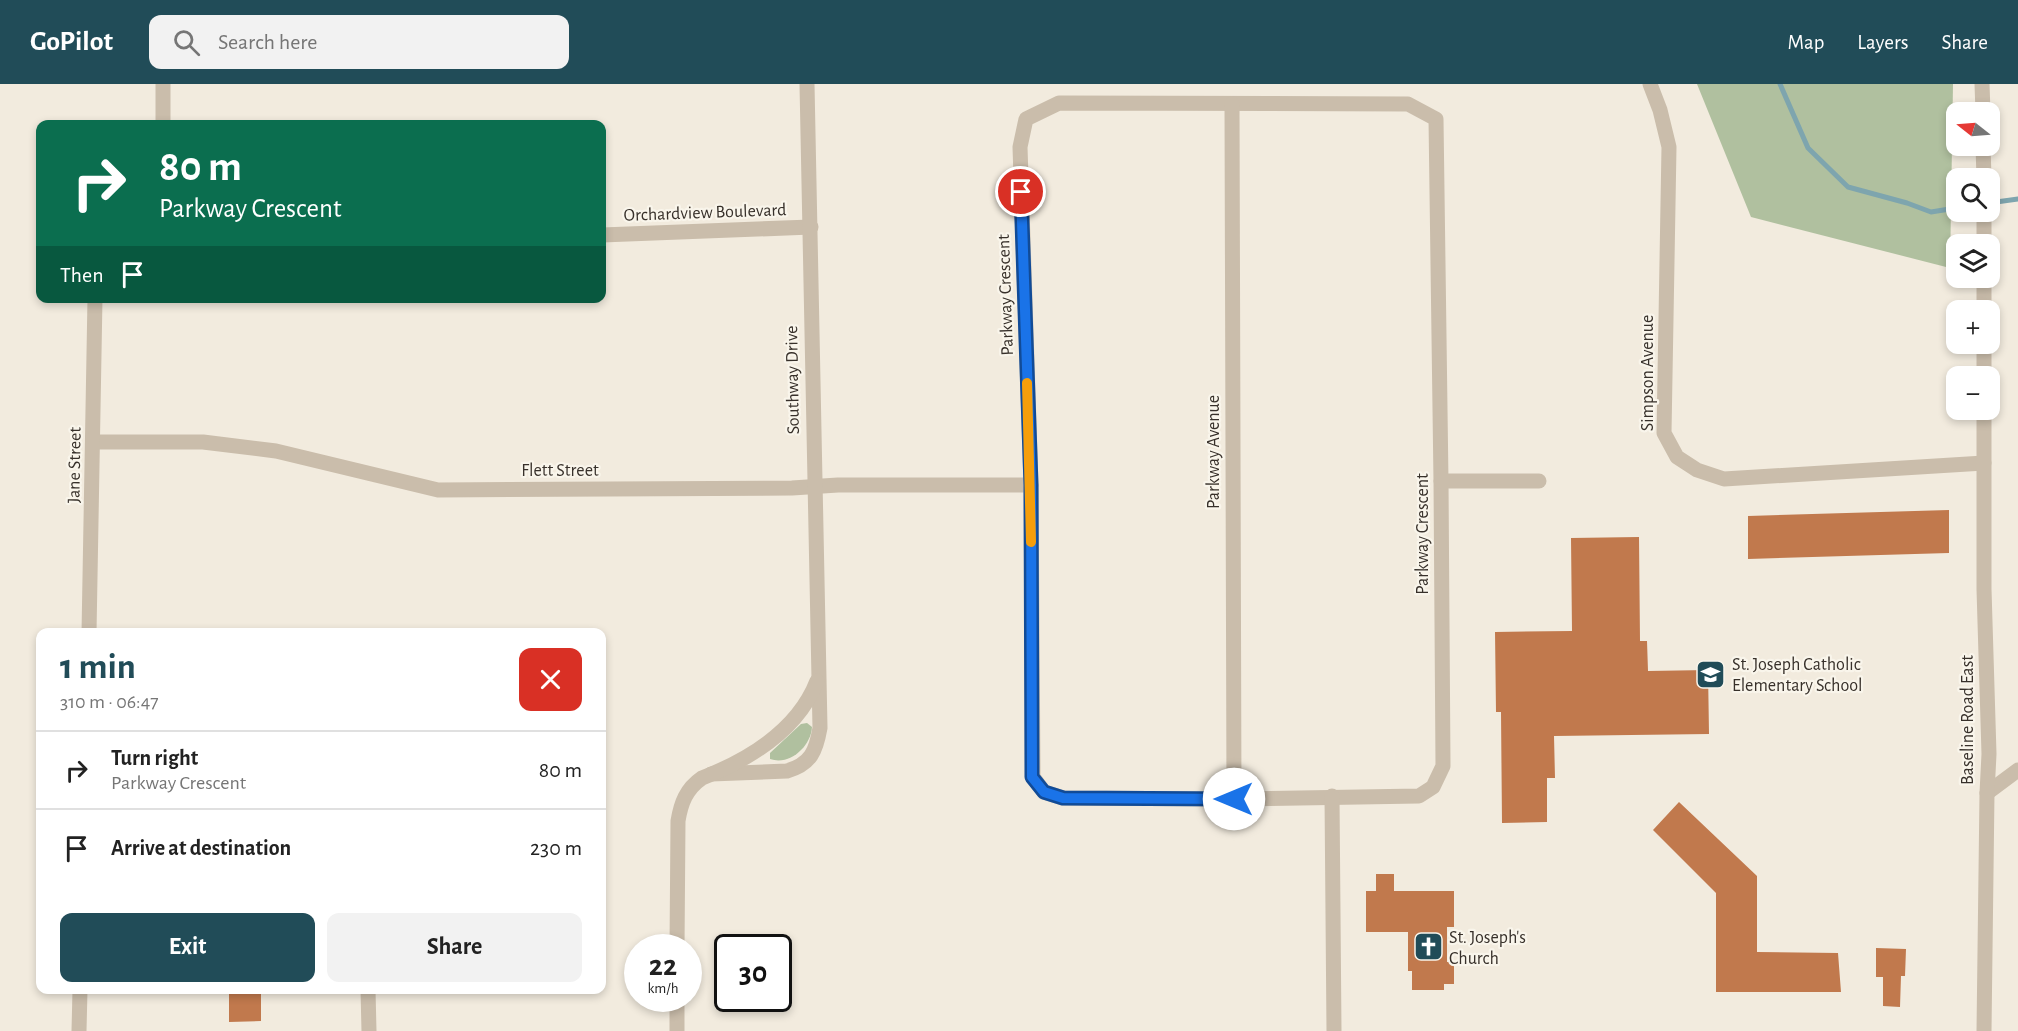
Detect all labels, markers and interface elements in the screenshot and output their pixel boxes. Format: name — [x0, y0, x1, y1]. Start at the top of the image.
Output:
search box — [149, 15, 569, 69]
icon: search — [170, 26, 203, 59]
text: GoPilot — [30, 28, 113, 56]
text: Search here — [218, 31, 318, 53]
text: Map — [1788, 32, 1824, 53]
text: Layers — [1857, 32, 1908, 53]
text: Share — [1941, 32, 1988, 53]
north arrow — [1946, 102, 2000, 156]
map controls — [1946, 102, 2000, 420]
icon: right — [60, 144, 138, 222]
text: 80 m — [159, 146, 242, 188]
pin — [995, 166, 1046, 217]
button: search — [1946, 168, 2000, 222]
icon: arrive — [1004, 175, 1037, 208]
text: Parkway Crescent — [159, 195, 342, 222]
street label: Orchardview Boulevard — [623, 201, 787, 225]
street label: Parkway Crescent — [995, 234, 1017, 356]
button: layers — [1946, 234, 2000, 288]
icon: arrive — [116, 258, 149, 291]
text: Then — [60, 264, 104, 286]
button: + — [1946, 300, 2000, 354]
street label: Simpson Avenue — [1639, 315, 1657, 431]
street label: Southway Drive — [783, 325, 803, 435]
button: − — [1946, 366, 2000, 420]
street label: Parkway Avenue — [1205, 395, 1223, 509]
street label: Jane Street — [65, 426, 85, 503]
street label: Flett Street — [521, 462, 599, 480]
street label: Parkway Crescent — [1414, 473, 1432, 595]
button: close — [519, 648, 582, 711]
text: 1 min — [60, 649, 136, 685]
street label: Baseline Road East — [1959, 655, 1977, 785]
place label: St. Joseph Catholic Elementary School — [1732, 656, 1863, 695]
school or university icon: St. Joseph Catholic Elementary School — [1695, 658, 1727, 690]
text: 310 m · 06:47 — [60, 692, 159, 712]
text: Turn right — [111, 747, 198, 769]
icon: right — [60, 754, 93, 787]
text: 80 m — [539, 759, 582, 781]
position arrow — [1202, 767, 1266, 831]
text: Parkway Crescent — [111, 773, 246, 793]
icon: arrive — [60, 832, 93, 865]
text: Arrive at destination — [111, 837, 291, 859]
text: 230 m — [530, 837, 582, 859]
button: Exit — [60, 913, 315, 982]
button: Share — [327, 913, 582, 982]
place label: St. Joseph's Church — [1449, 929, 1526, 968]
church icon: St. Joseph's Church — [1412, 931, 1444, 963]
speed limit sign: 30 — [714, 934, 792, 1012]
text: 22 — [649, 951, 677, 981]
text: km/h — [648, 981, 678, 996]

